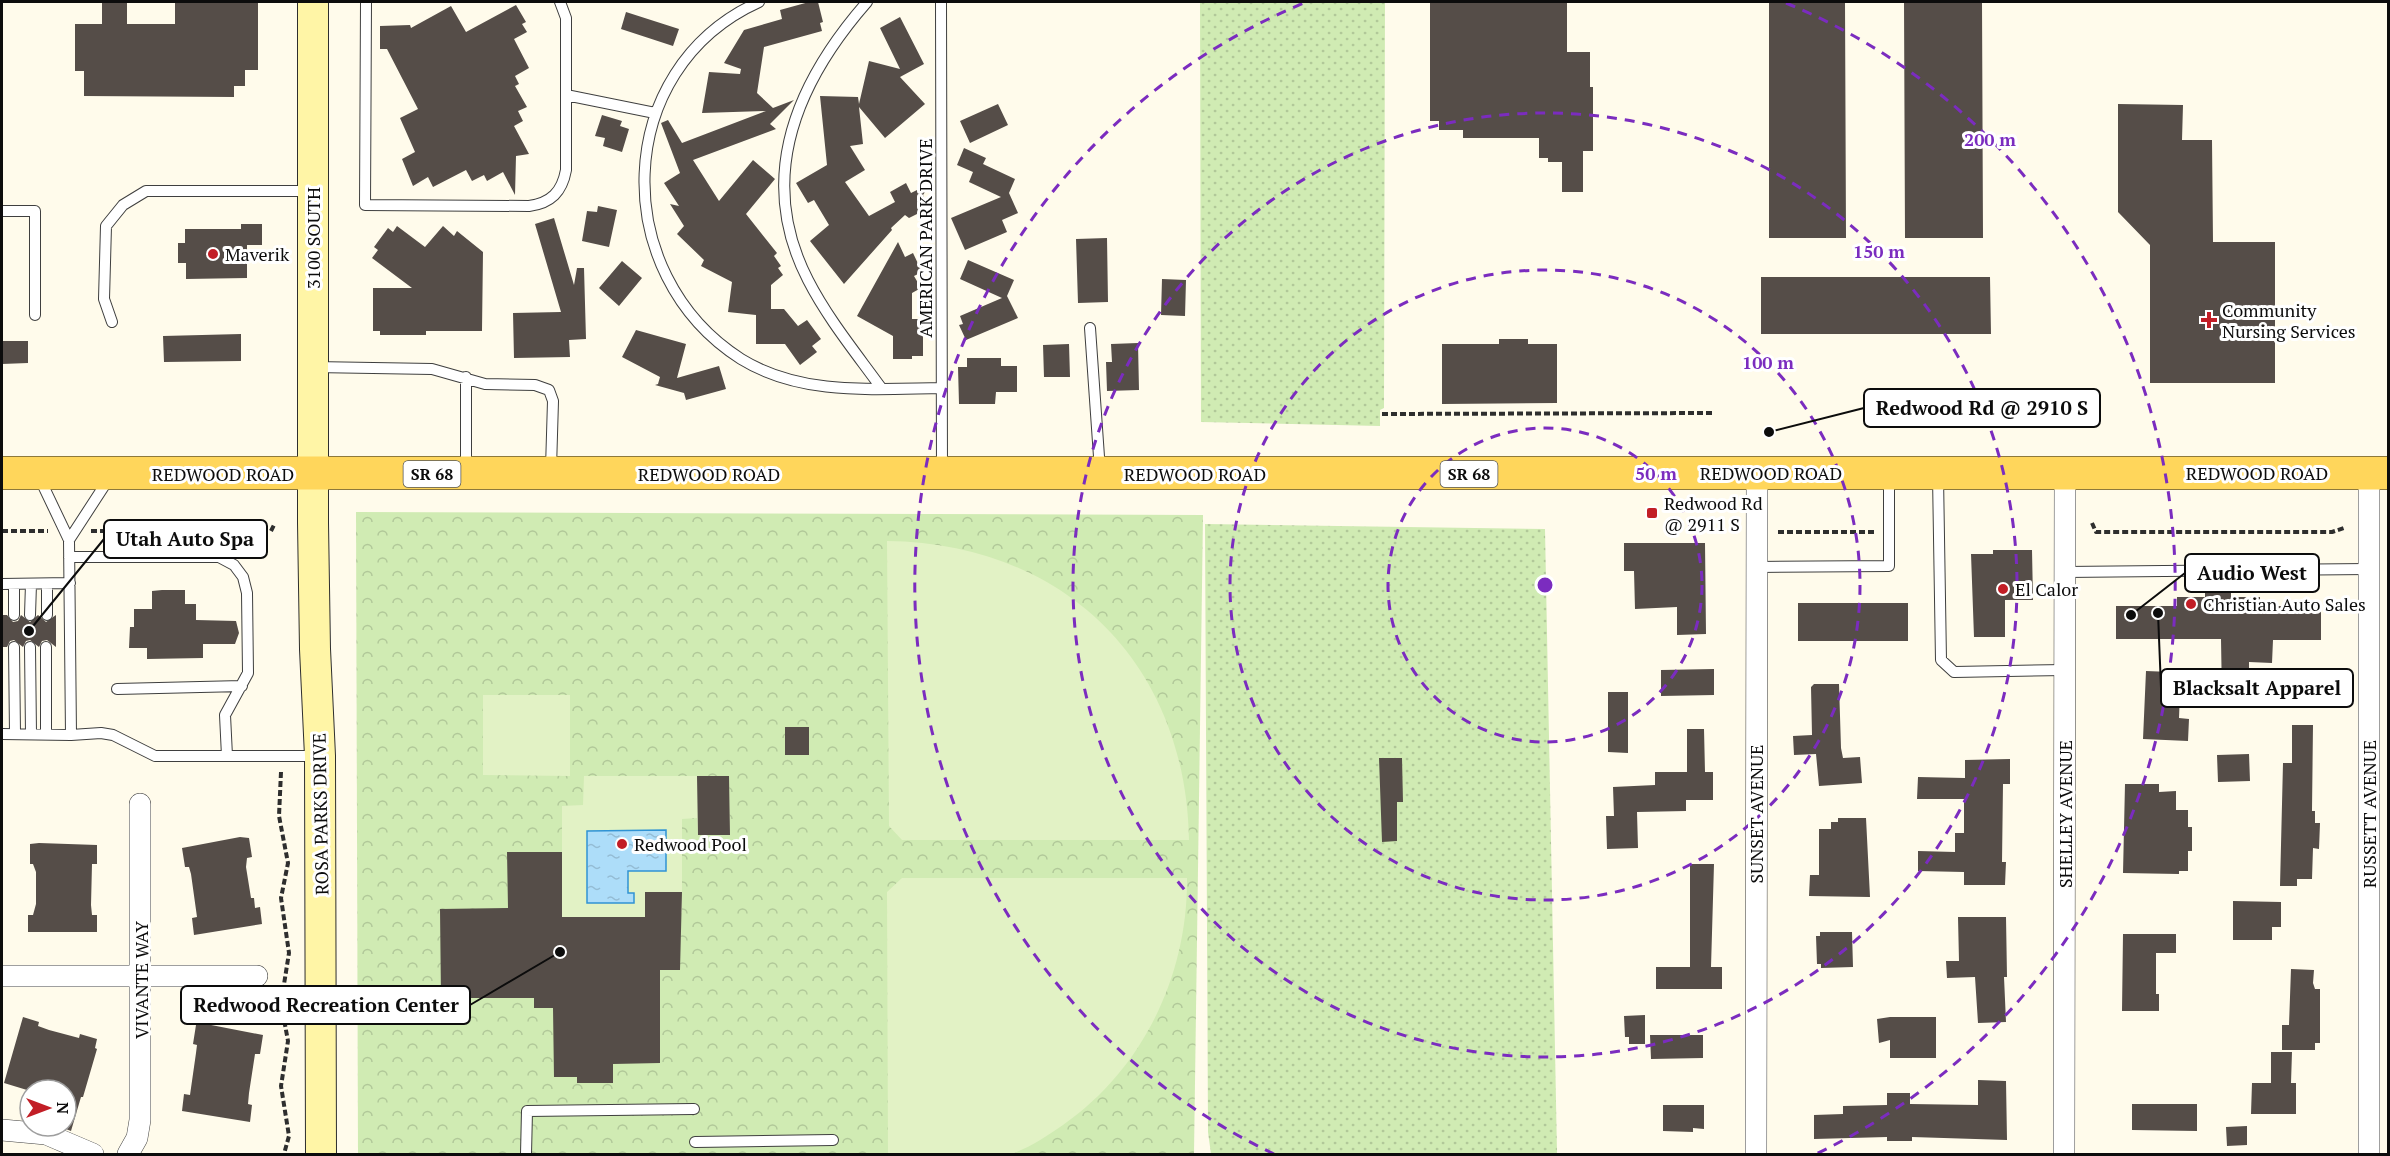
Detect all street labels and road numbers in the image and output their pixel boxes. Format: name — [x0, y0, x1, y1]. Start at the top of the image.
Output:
street label: AMERICAN PARK DRIVE — [913, 138, 937, 338]
street label: 3100 SOUTH — [301, 187, 325, 289]
road number: SR 68 — [404, 461, 460, 487]
road number: SR 68 — [1440, 461, 1498, 487]
street label: REDWOOD ROAD — [1700, 461, 1842, 485]
street label: REDWOOD ROAD — [2186, 461, 2328, 485]
street label: REDWOOD ROAD — [152, 462, 294, 486]
street label: REDWOOD ROAD — [638, 462, 780, 486]
street label: REDWOOD ROAD — [1124, 462, 1266, 486]
street label: ROSA PARKS DRIVE — [307, 733, 333, 895]
street label: SHELLEY AVENUE — [2053, 740, 2077, 888]
street label: RUSSETT AVENUE — [2357, 740, 2381, 888]
street label: SUNSET AVENUE — [1744, 744, 1768, 884]
street label: VIVANTE WAY — [129, 921, 153, 1039]

